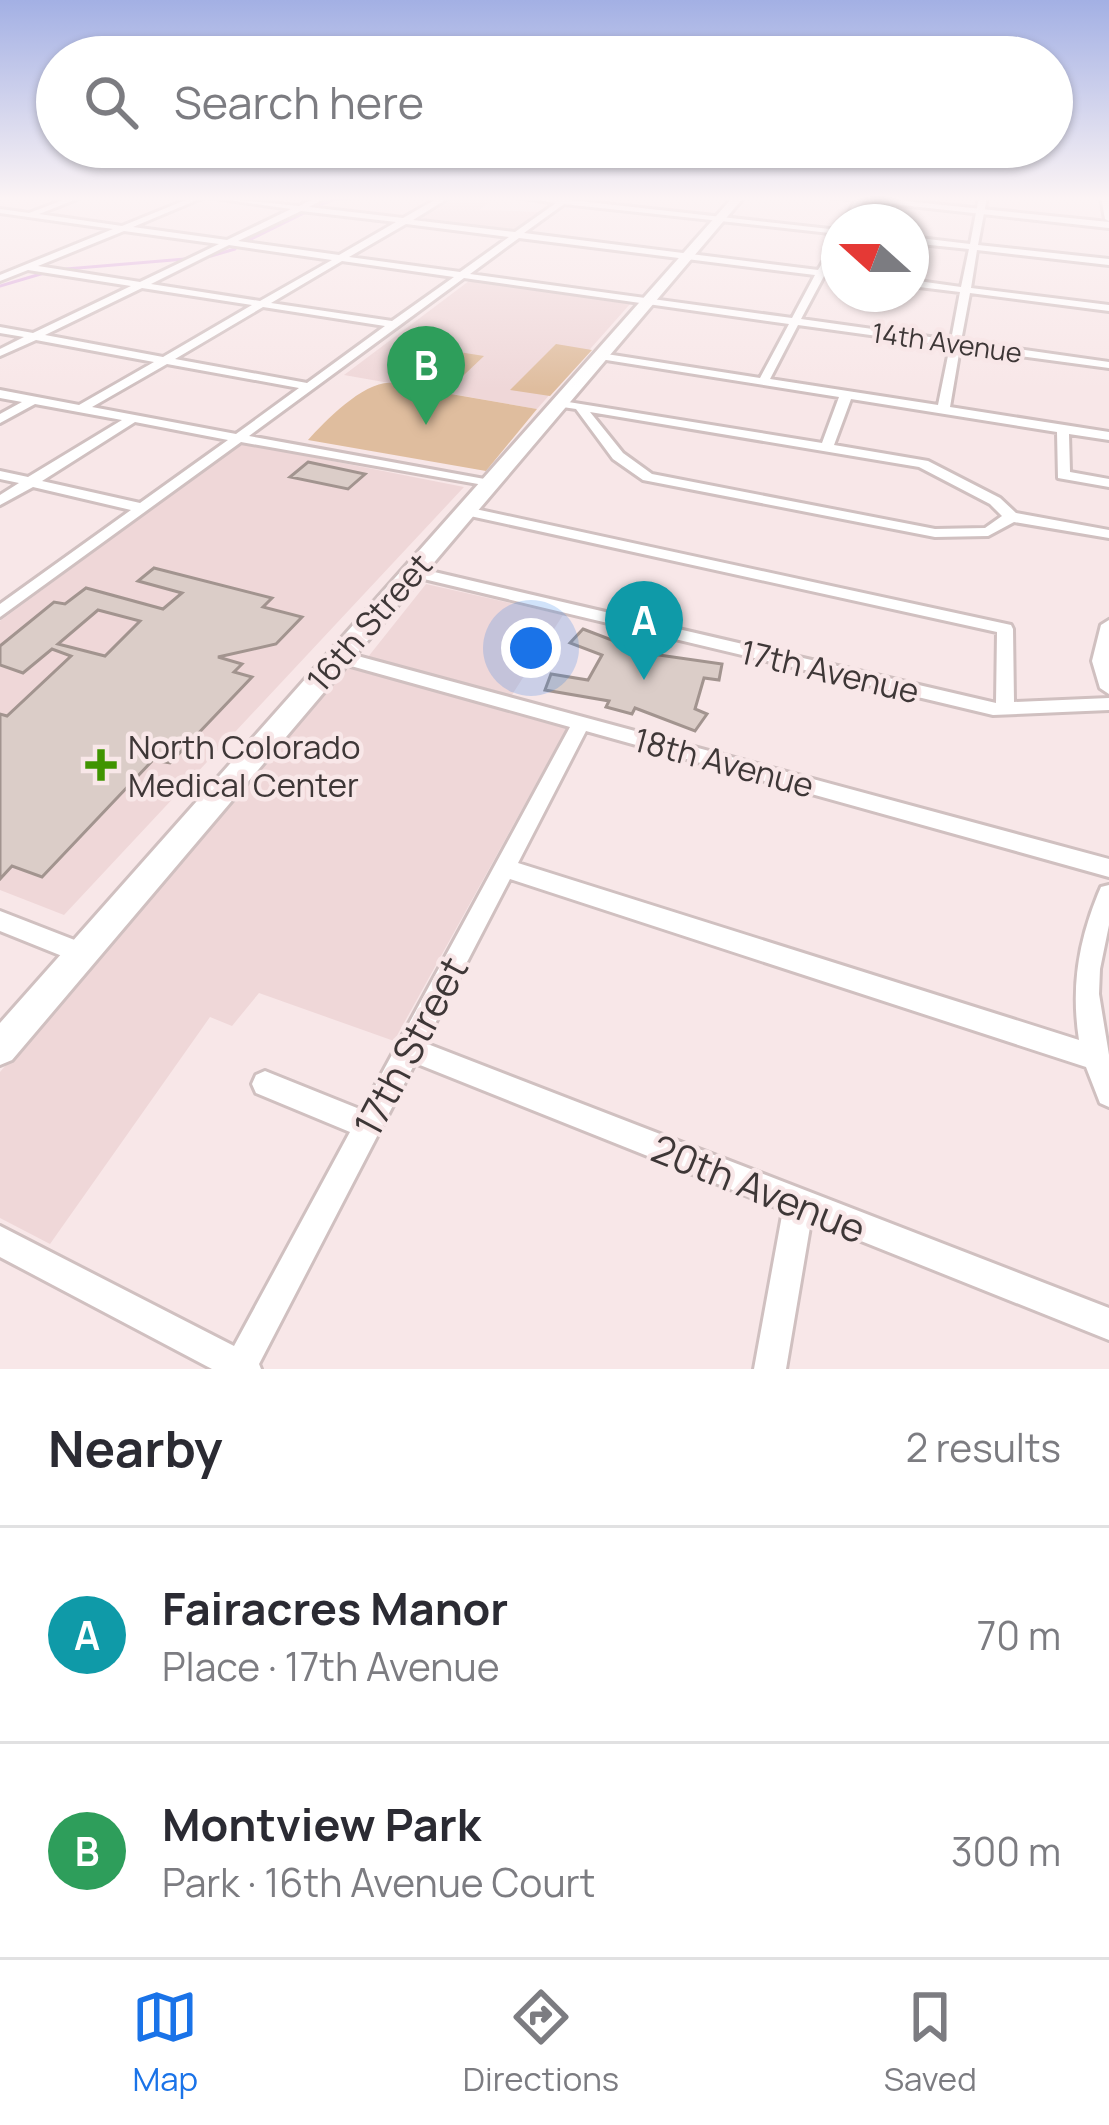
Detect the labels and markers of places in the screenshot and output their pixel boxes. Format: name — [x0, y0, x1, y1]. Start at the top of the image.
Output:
pin: B — [387, 326, 465, 425]
pin: A — [605, 581, 683, 680]
place label: North Colorado Medical Center — [128, 724, 360, 807]
marker: North Colorado Medical Center — [85, 749, 117, 781]

